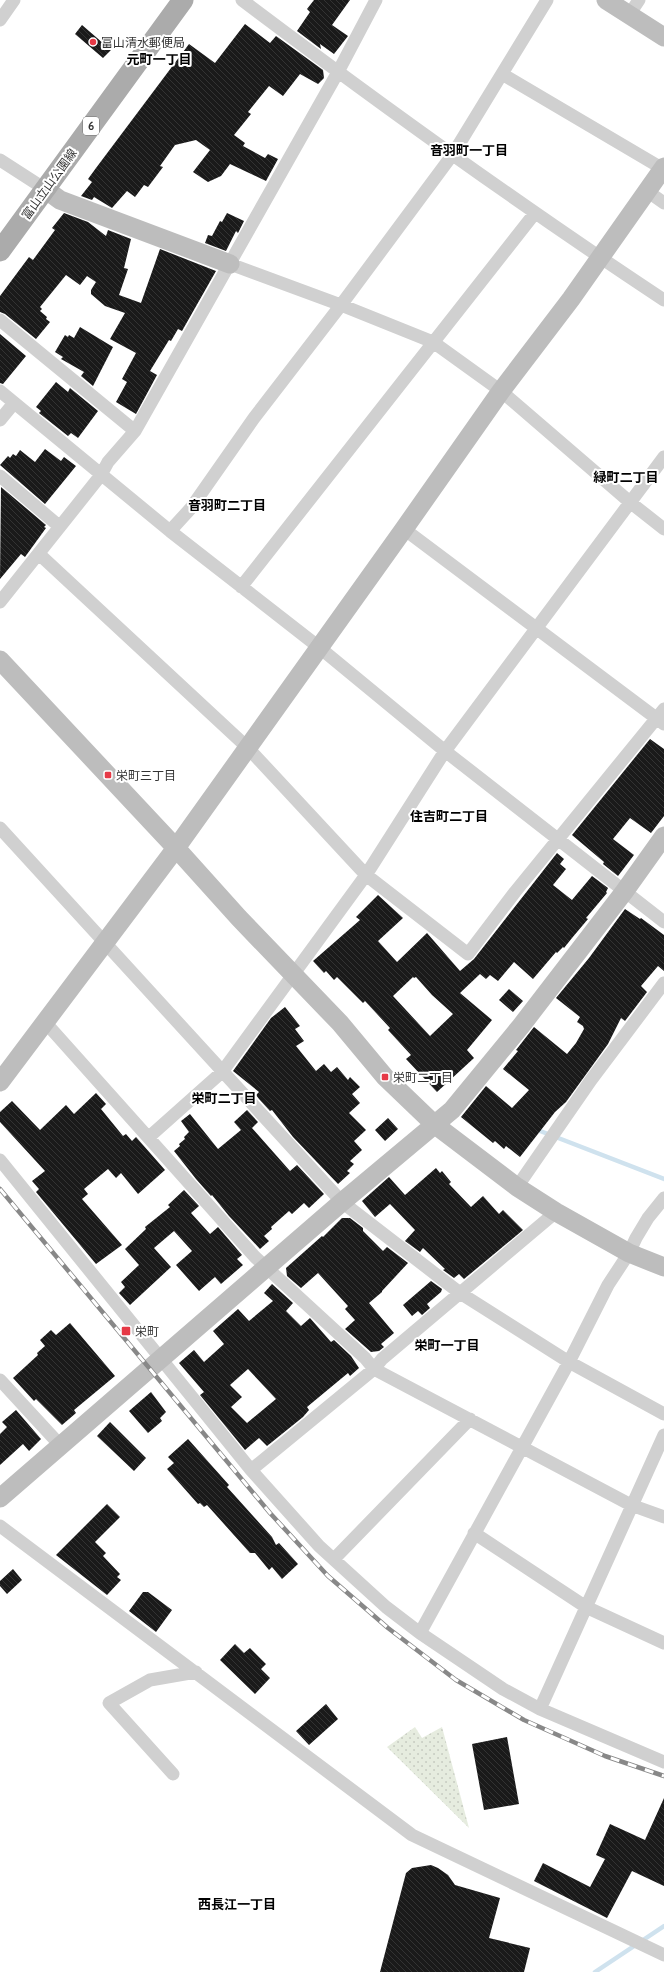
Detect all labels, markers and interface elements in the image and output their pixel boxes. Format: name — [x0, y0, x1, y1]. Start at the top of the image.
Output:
place label: 富山清水郵便局 — [101, 35, 185, 50]
marker: 富山清水郵便局 — [88, 37, 98, 47]
district label: 元町一丁目 — [126, 51, 192, 67]
road number: 6 — [83, 117, 99, 135]
district label: 音羽町一丁目 — [430, 142, 508, 158]
street label: 富山立山公園線 — [18, 146, 80, 222]
district label: 緑町二丁目 — [592, 469, 659, 485]
district label: 音羽町二丁目 — [188, 497, 266, 513]
place label: 栄町三丁目 — [116, 768, 176, 783]
marker: 栄町三丁目 — [103, 770, 113, 780]
district label: 住吉町二丁目 — [410, 808, 488, 824]
place label: 栄町二丁目 — [393, 1070, 453, 1085]
marker: 栄町二丁目 — [380, 1072, 390, 1082]
district label: 栄町二丁目 — [191, 1090, 257, 1106]
place label: 栄町 — [135, 1324, 159, 1339]
marker: 栄町 — [120, 1325, 132, 1337]
district label: 栄町一丁目 — [414, 1337, 480, 1353]
district label: 西長江一丁目 — [198, 1896, 276, 1912]

